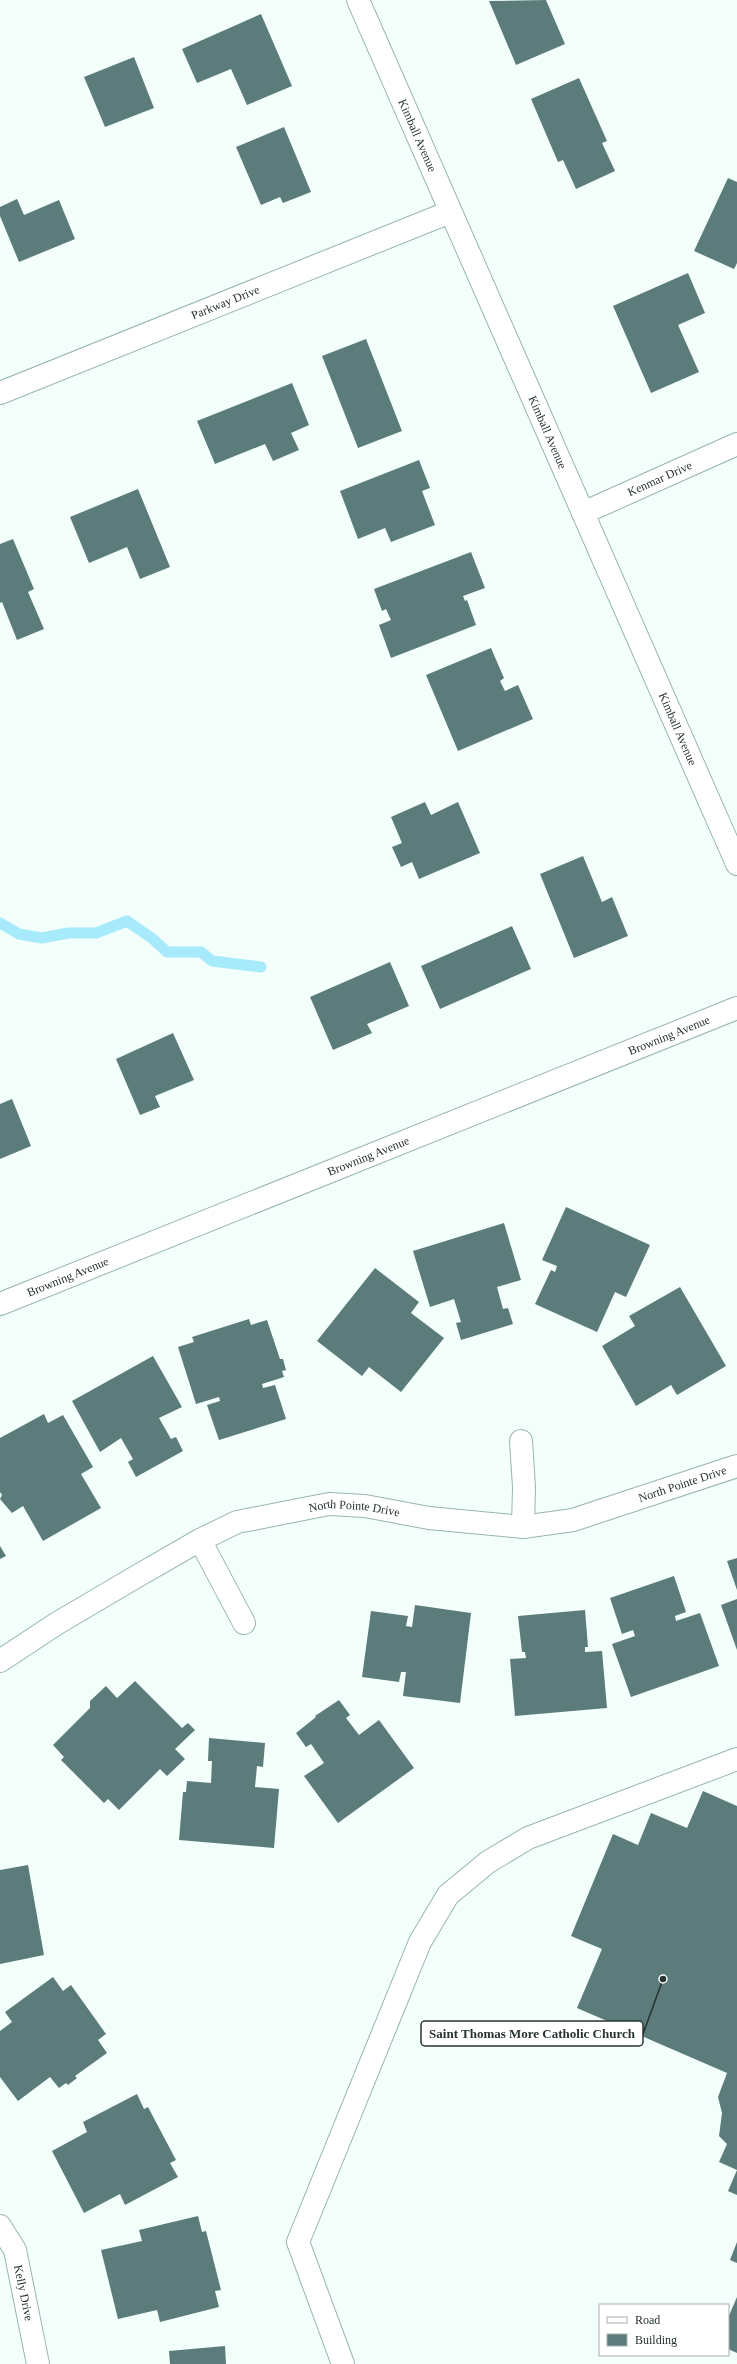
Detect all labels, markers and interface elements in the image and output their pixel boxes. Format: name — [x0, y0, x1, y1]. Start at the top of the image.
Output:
street label: Kimball Avenue — [395, 97, 440, 174]
street label: Parkway Drive — [189, 282, 262, 322]
street label: Kimball Avenue — [525, 394, 570, 471]
street label: Kenmar Drive — [625, 458, 694, 499]
street label: Kimball Avenue — [656, 690, 700, 768]
street label: Browning Avenue — [626, 1013, 712, 1058]
street label: Browning Avenue — [326, 1133, 411, 1179]
street label: Browning Avenue — [25, 1254, 111, 1299]
street label: North Pointe Drive — [637, 1463, 728, 1505]
street label: North Pointe Drive — [307, 1497, 401, 1519]
callout: Saint Thomas More Catholic Church — [421, 2021, 643, 2046]
text: Saint Thomas More Catholic Church — [429, 2026, 636, 2041]
street label: Kelly Drive — [11, 2263, 36, 2322]
legend — [599, 2304, 729, 2356]
text: Road — [635, 2313, 660, 2327]
text: Building — [635, 2333, 677, 2347]

